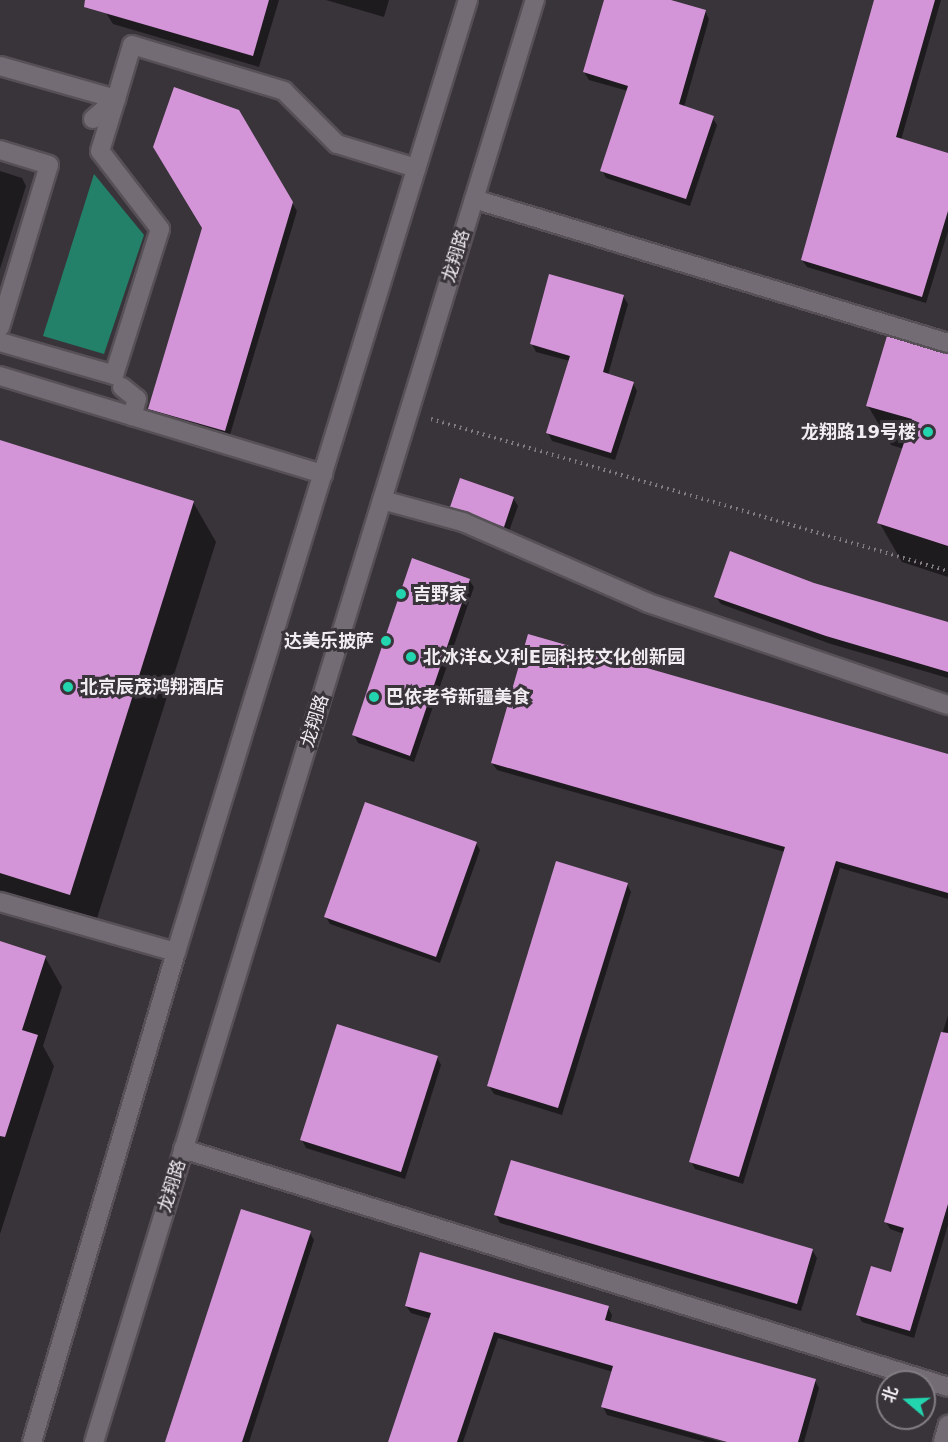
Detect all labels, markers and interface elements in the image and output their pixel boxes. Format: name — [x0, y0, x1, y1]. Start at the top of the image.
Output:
street label: 龙翔路 — [438, 227, 474, 285]
place label: 龙翔路19号楼 — [801, 421, 916, 443]
marker: 龙翔路19号楼 — [921, 425, 935, 439]
place label: 吉野家 — [413, 583, 467, 605]
marker: 吉野家 — [394, 587, 408, 601]
place label: 达美乐披萨 — [284, 630, 374, 652]
marker: 达美乐披萨 — [379, 634, 393, 648]
place label: 北冰洋&义利E园科技文化创新园 — [423, 646, 685, 668]
marker: 北冰洋&义利E园科技文化创新园 — [404, 650, 418, 664]
place label: 北京辰茂鸿翔酒店 — [80, 676, 224, 698]
marker: 北京辰茂鸿翔酒店 — [61, 680, 75, 694]
place label: 巴依老爷新疆美食 — [386, 686, 530, 708]
marker: 巴依老爷新疆美食 — [367, 690, 381, 704]
street label: 龙翔路 — [297, 692, 333, 750]
street label: 龙翔路 — [154, 1157, 190, 1215]
north arrow — [876, 1370, 936, 1430]
text: 北 — [879, 1384, 902, 1405]

